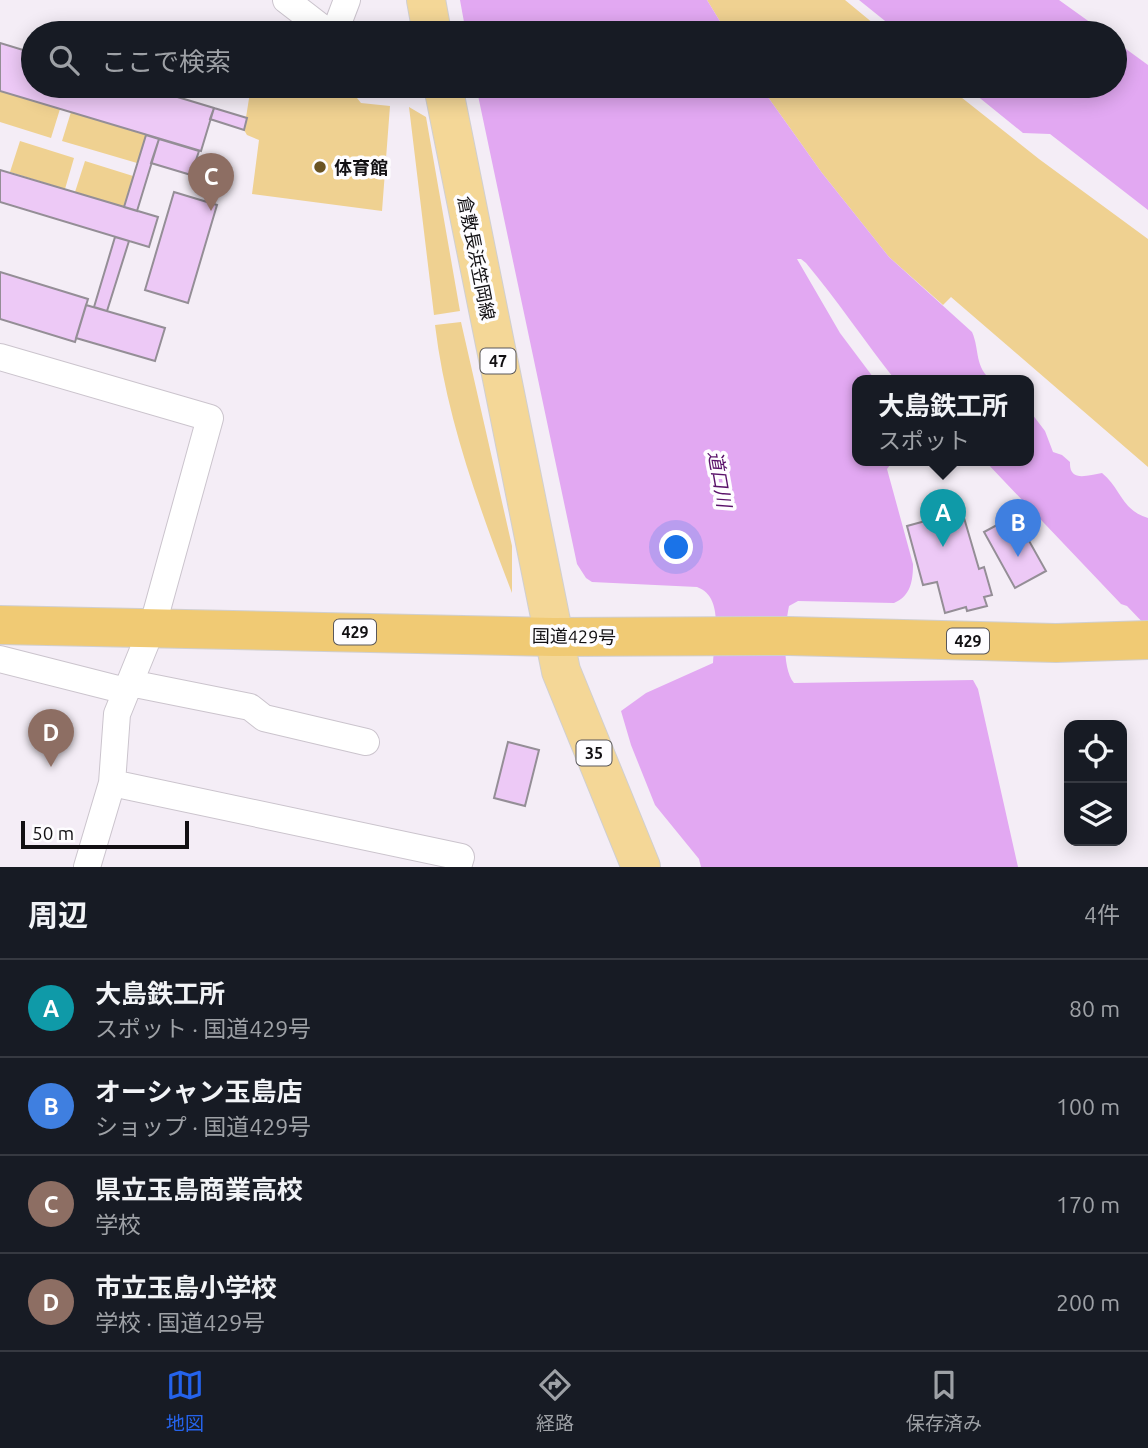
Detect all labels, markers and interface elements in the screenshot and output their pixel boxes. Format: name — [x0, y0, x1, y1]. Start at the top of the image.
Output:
search box — [21, 21, 1127, 98]
icon: search — [45, 41, 83, 79]
text: ここで検索 — [101, 47, 231, 76]
pin: C — [188, 153, 234, 211]
place label: 体育館 — [334, 157, 388, 177]
marker: 体育館 — [312, 159, 328, 175]
street label: 倉敷長浜笠岡線 — [455, 194, 499, 322]
road number: 47 — [480, 348, 516, 374]
popup — [852, 375, 1034, 466]
text: 大島鉄工所 — [878, 391, 1008, 420]
text: スポット — [878, 428, 970, 453]
water label: 道口川 — [704, 449, 736, 511]
pin: A — [920, 489, 966, 547]
pin: B — [995, 499, 1041, 557]
your location — [659, 530, 693, 564]
road number: 429 — [334, 620, 376, 645]
street label: 国道429号 — [532, 625, 616, 647]
road number: 429 — [947, 628, 989, 654]
pin: D — [28, 709, 74, 767]
map controls — [1064, 720, 1127, 846]
button: locate — [1064, 720, 1127, 783]
road number: 35 — [576, 740, 612, 766]
button: layers — [1064, 783, 1127, 846]
scale bar — [21, 818, 189, 850]
text: 50 m — [32, 822, 74, 844]
text: 周辺 — [28, 898, 88, 932]
text: 4件 — [1084, 902, 1120, 927]
text: 大島鉄工所 — [95, 979, 225, 1008]
text: A — [43, 996, 59, 1021]
text: 80 m — [1069, 996, 1120, 1021]
text: スポット · 国道429号 — [95, 1016, 311, 1041]
text: オーシャン玉島店 — [95, 1077, 302, 1106]
text: B — [43, 1094, 59, 1119]
text: 100 m — [1056, 1094, 1120, 1119]
text: ショップ · 国道429号 — [95, 1114, 311, 1139]
text: 県立玉島商業高校 — [95, 1175, 303, 1204]
text: C — [44, 1192, 58, 1217]
text: 170 m — [1056, 1192, 1120, 1217]
text: 学校 — [95, 1212, 141, 1237]
text: 市立玉島小学校 — [95, 1273, 277, 1302]
text: D — [43, 1290, 59, 1315]
text: 200 m — [1056, 1290, 1120, 1315]
text: 学校 · 国道429号 — [95, 1310, 265, 1335]
tab: 地図 — [166, 1366, 204, 1435]
tab: 経路 — [536, 1366, 574, 1435]
tab: 保存済み — [906, 1366, 982, 1435]

